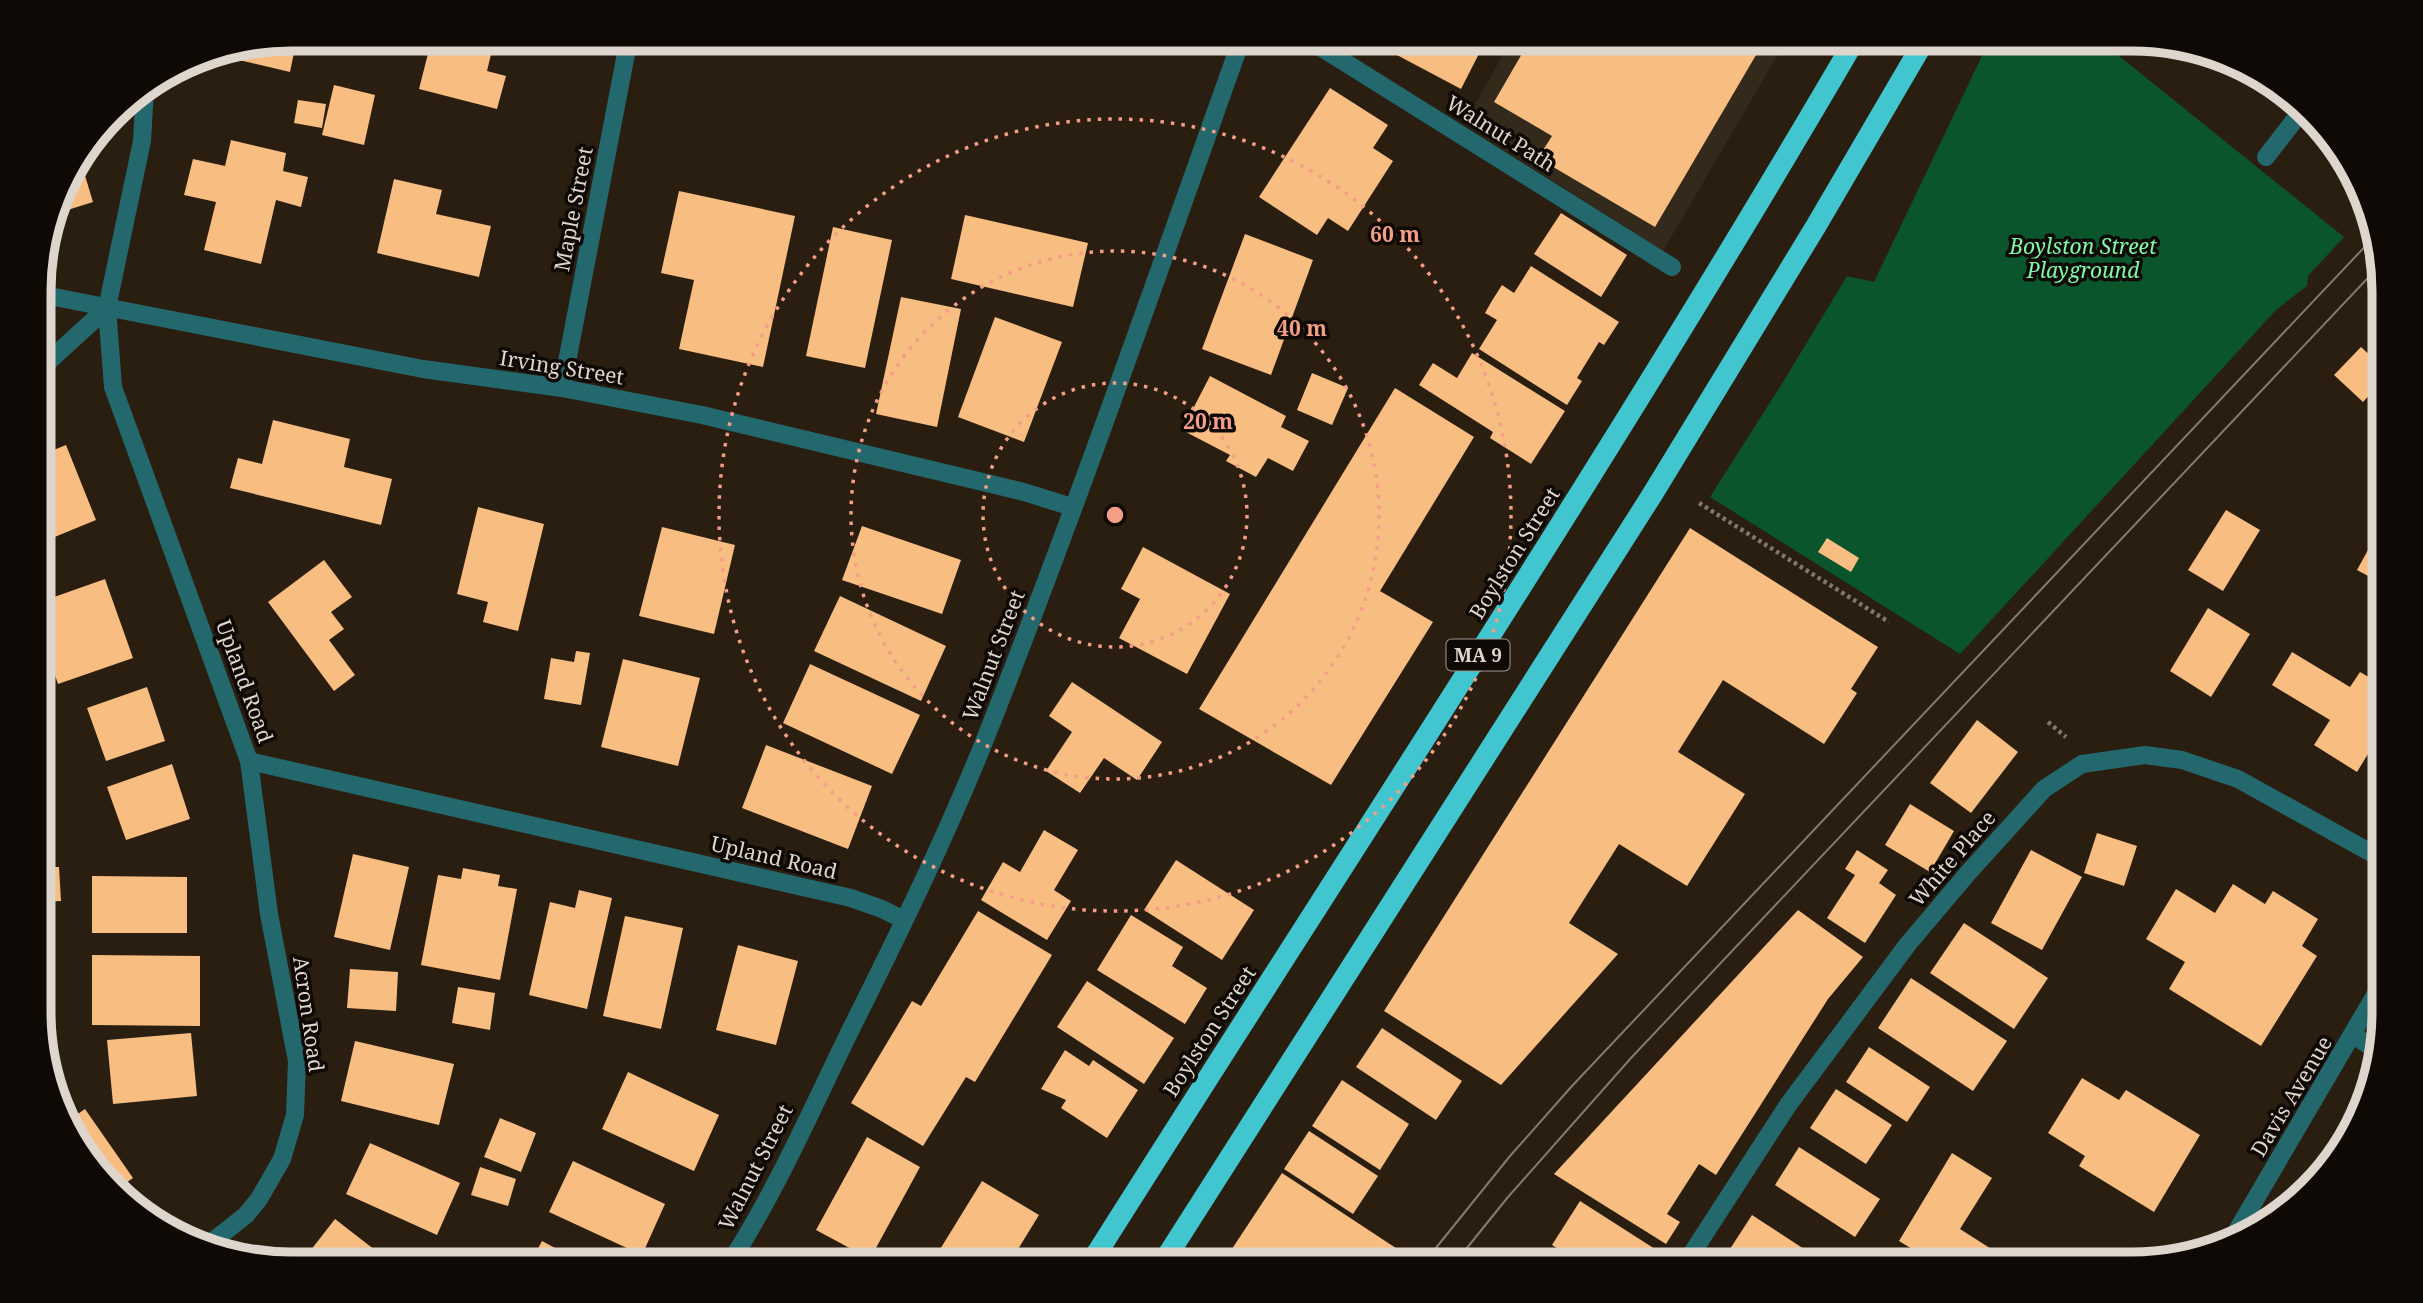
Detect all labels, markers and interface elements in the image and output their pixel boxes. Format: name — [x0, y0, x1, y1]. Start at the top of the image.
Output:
street label: Walnut Path — [1441, 88, 1561, 178]
street label: Maple Street — [547, 144, 599, 274]
text: 60 m — [1370, 220, 1420, 248]
park label: Boylston Street Playground — [2008, 232, 2157, 284]
text: 40 m — [1277, 314, 1327, 342]
street label: Irving Street — [498, 343, 626, 391]
text: 20 m — [1183, 407, 1233, 435]
street label: Boylston Street — [1462, 482, 1566, 624]
centre of rings — [1103, 503, 1127, 527]
street label: Walnut Street — [955, 586, 1031, 724]
street label: Upland Road — [210, 616, 280, 746]
road number: MA 9 — [1446, 640, 1510, 670]
street label: White Place — [1902, 804, 2002, 912]
street label: Upland Road — [708, 829, 840, 885]
street label: Acron Road — [287, 954, 331, 1074]
street label: Boylston Street — [1156, 960, 1262, 1102]
street label: Davis Avenue — [2244, 1031, 2338, 1161]
street label: Walnut Street — [711, 1100, 799, 1234]

